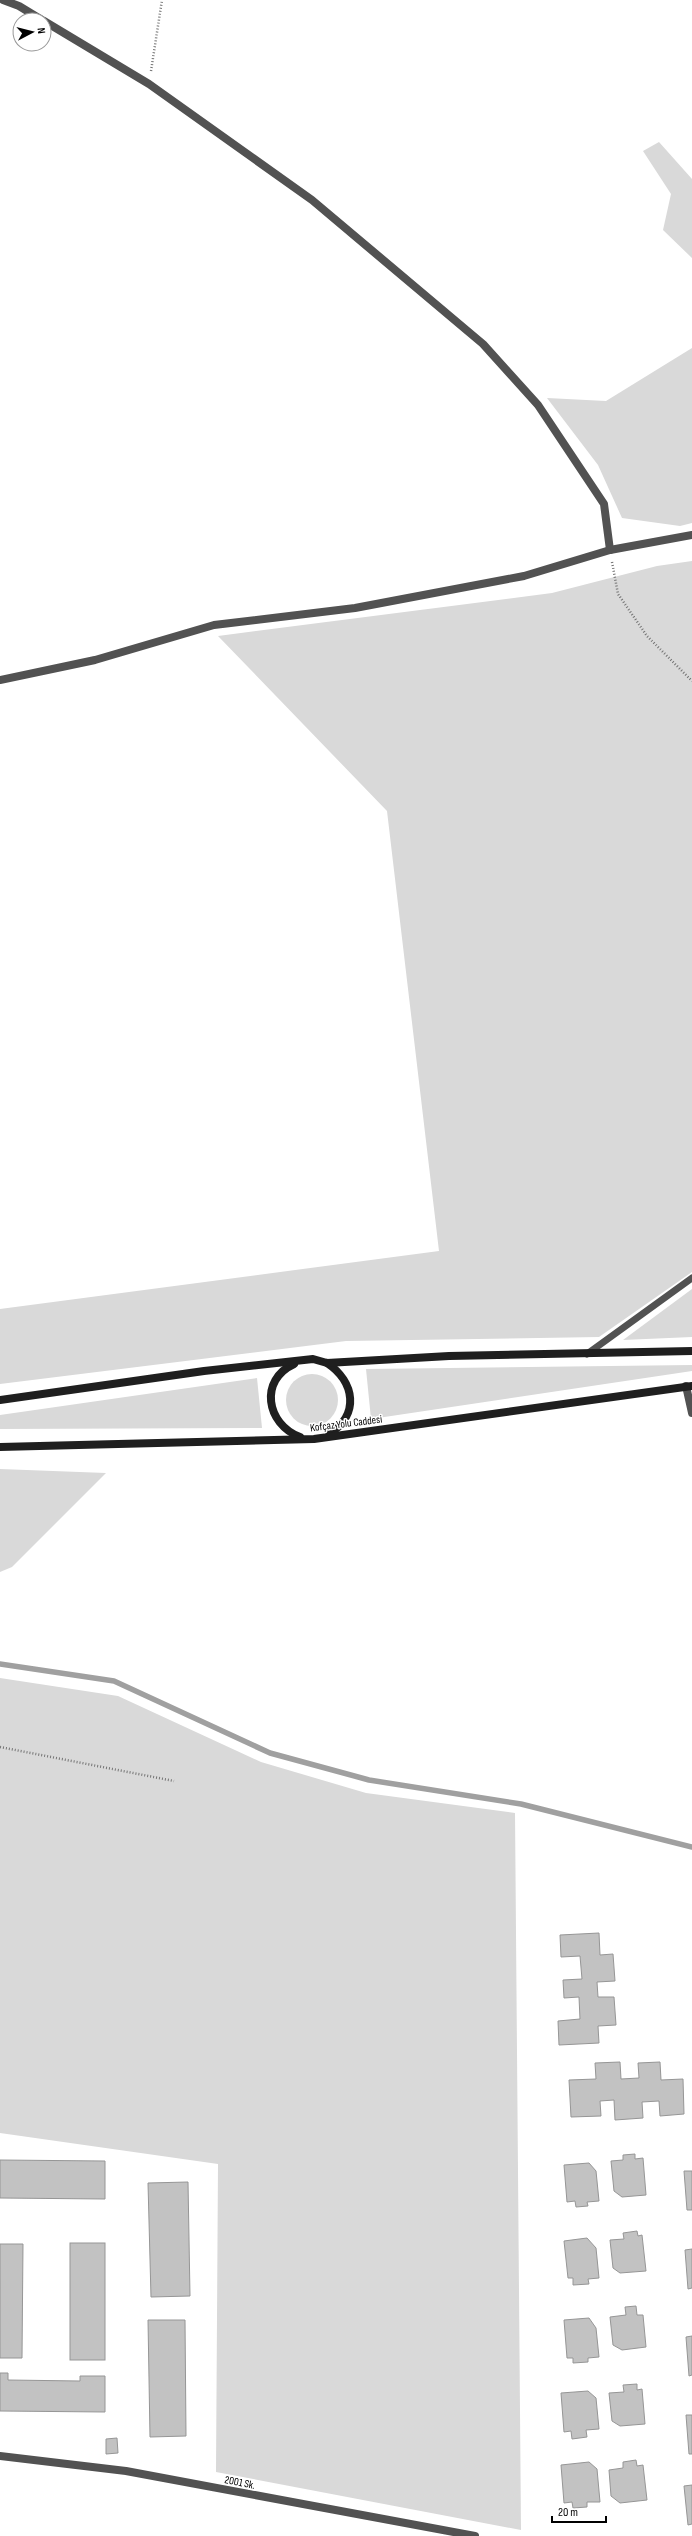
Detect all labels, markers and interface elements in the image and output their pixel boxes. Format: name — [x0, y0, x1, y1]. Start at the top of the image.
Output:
north arrow — [12, 12, 52, 52]
text: N — [35, 27, 48, 35]
street label: Kofçaz Yolu Caddesi — [309, 1413, 383, 1434]
street label: 2001 Sk. — [223, 2473, 256, 2492]
scale bar — [552, 2498, 606, 2524]
text: 20 m — [558, 2505, 578, 2520]

